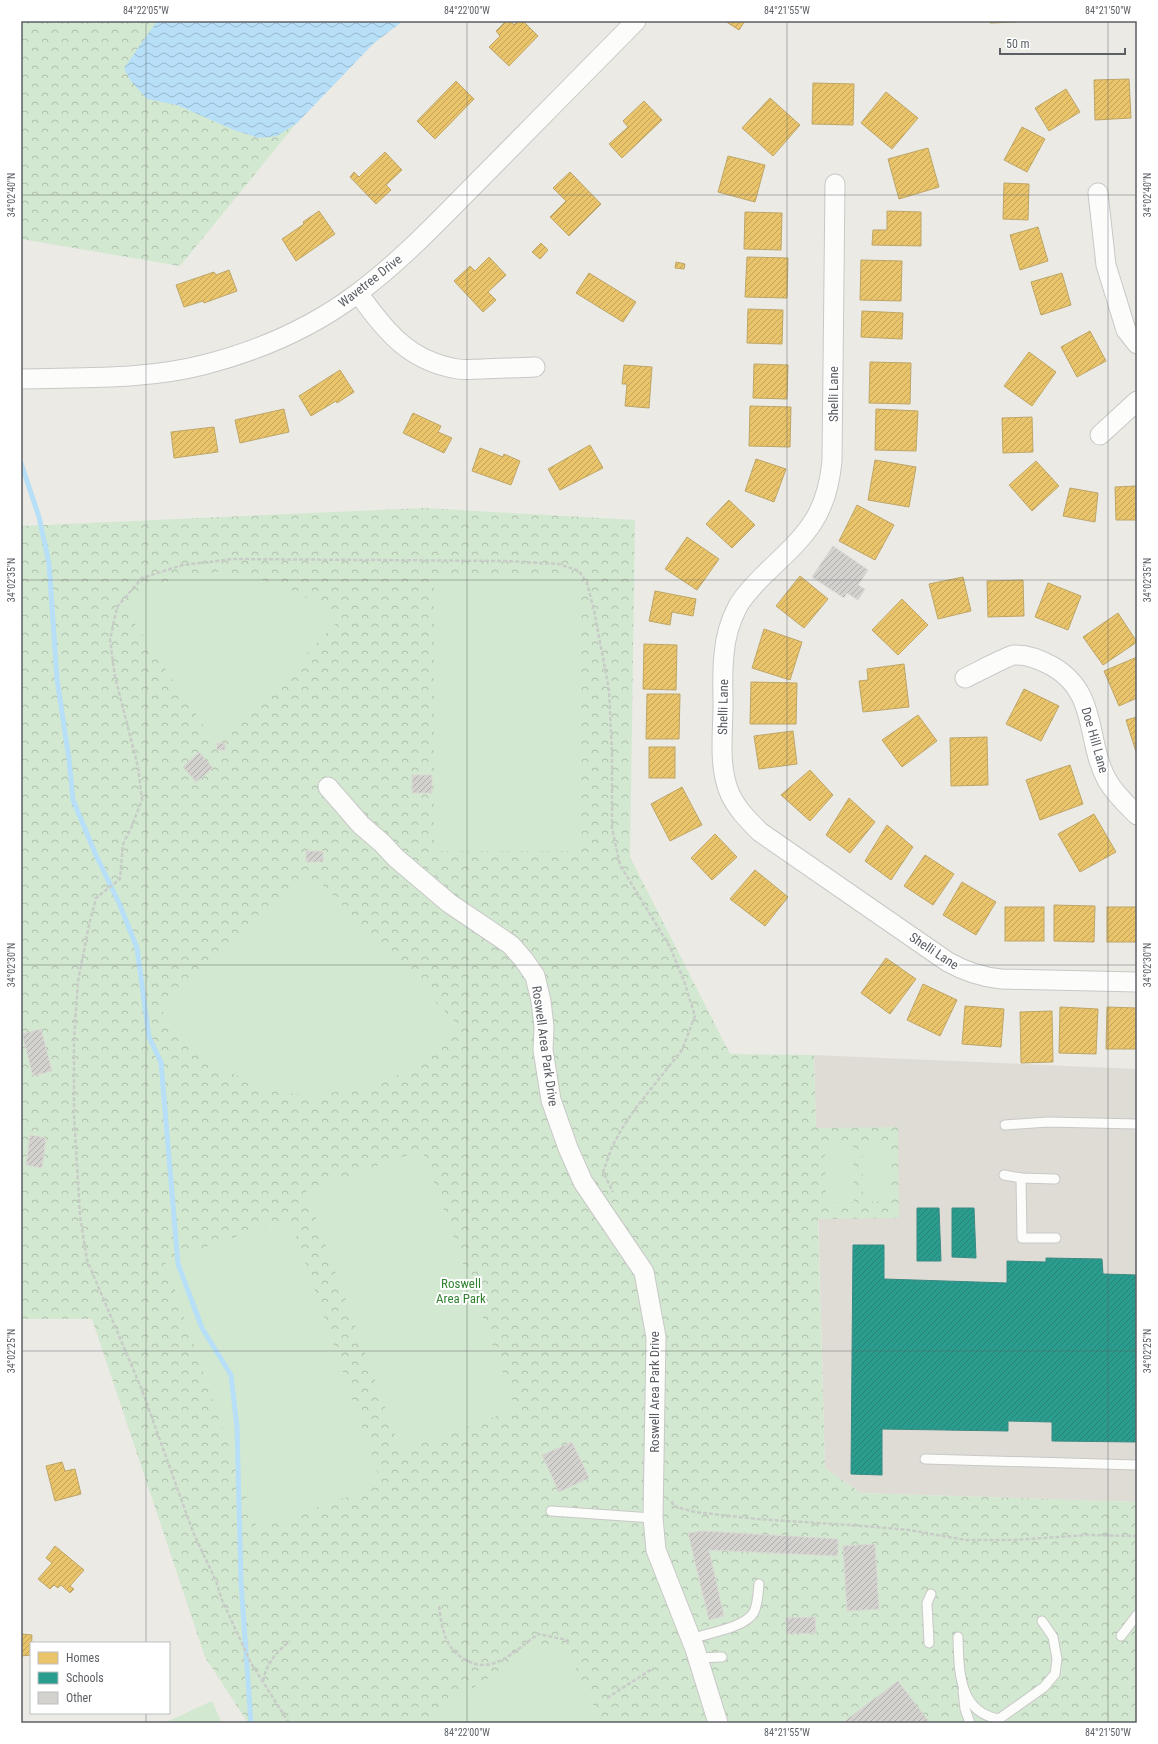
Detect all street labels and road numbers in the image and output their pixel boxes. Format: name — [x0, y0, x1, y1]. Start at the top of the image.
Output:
street label: Wavetree Drive — [335, 252, 405, 310]
street label: Shelli Lane — [826, 366, 841, 422]
street label: Shelli Lane — [715, 679, 731, 735]
street label: Doe Hill Lane — [1078, 705, 1112, 775]
street label: Shelli Lane — [906, 929, 962, 973]
street label: Roswell Area Park Drive — [529, 985, 561, 1107]
street label: Roswell Area Park Drive — [647, 1331, 662, 1453]

